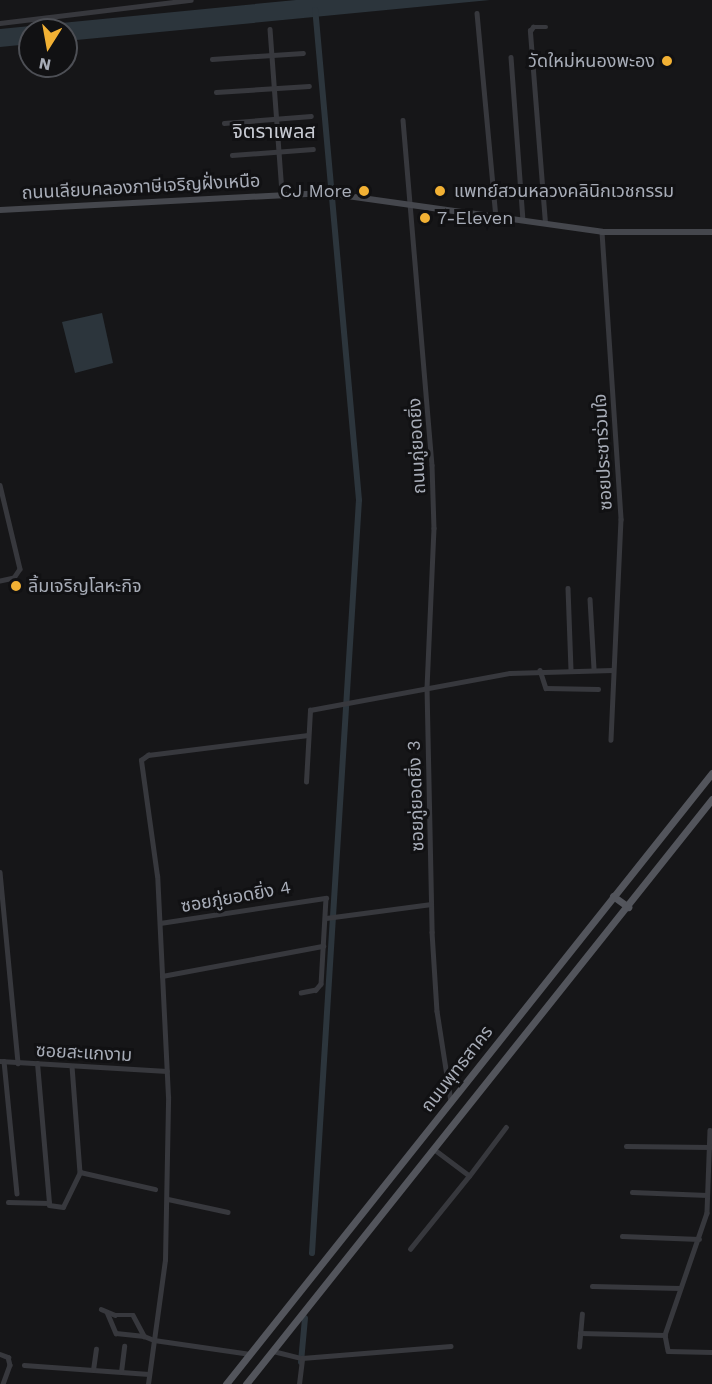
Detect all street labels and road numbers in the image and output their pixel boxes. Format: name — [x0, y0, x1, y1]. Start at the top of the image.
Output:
street label: ถนนเลียบคลองภาษีเจริญฝั่งเหนือ — [21, 170, 261, 204]
street label: ซอยประชาร่วมใจ — [589, 393, 617, 511]
street label: ถนนภู่ยอดยิ่ง — [404, 397, 430, 495]
street label: ซอยภู่ยอดยิ่ง 3 — [403, 740, 429, 852]
street label: ซอยภู่ยอดยิ่ง 4 — [179, 877, 293, 917]
street label: ถนนพุทธสาคร — [417, 1022, 497, 1116]
street label: ซอยสะแกงาม — [35, 1040, 133, 1066]

